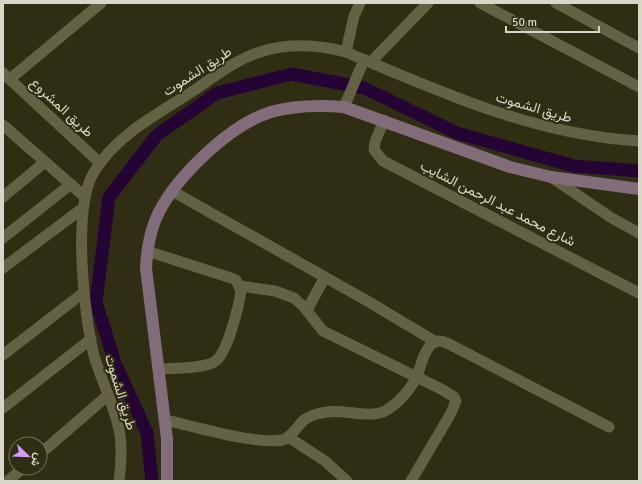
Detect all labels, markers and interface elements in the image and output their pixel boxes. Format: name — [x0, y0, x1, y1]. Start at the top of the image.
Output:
scale bar — [506, 8, 599, 34]
text: 50 m — [512, 15, 537, 30]
street label: طريق الشموت — [160, 43, 235, 100]
street label: طريق المشروع — [25, 74, 97, 142]
street label: طريق الشموت — [494, 89, 574, 126]
street label: شارع محمد عبد الرحمن الشايب — [416, 157, 578, 252]
street label: طريق الشموت — [101, 352, 140, 432]
north arrow — [8, 436, 48, 476]
text: ش — [28, 451, 45, 468]

